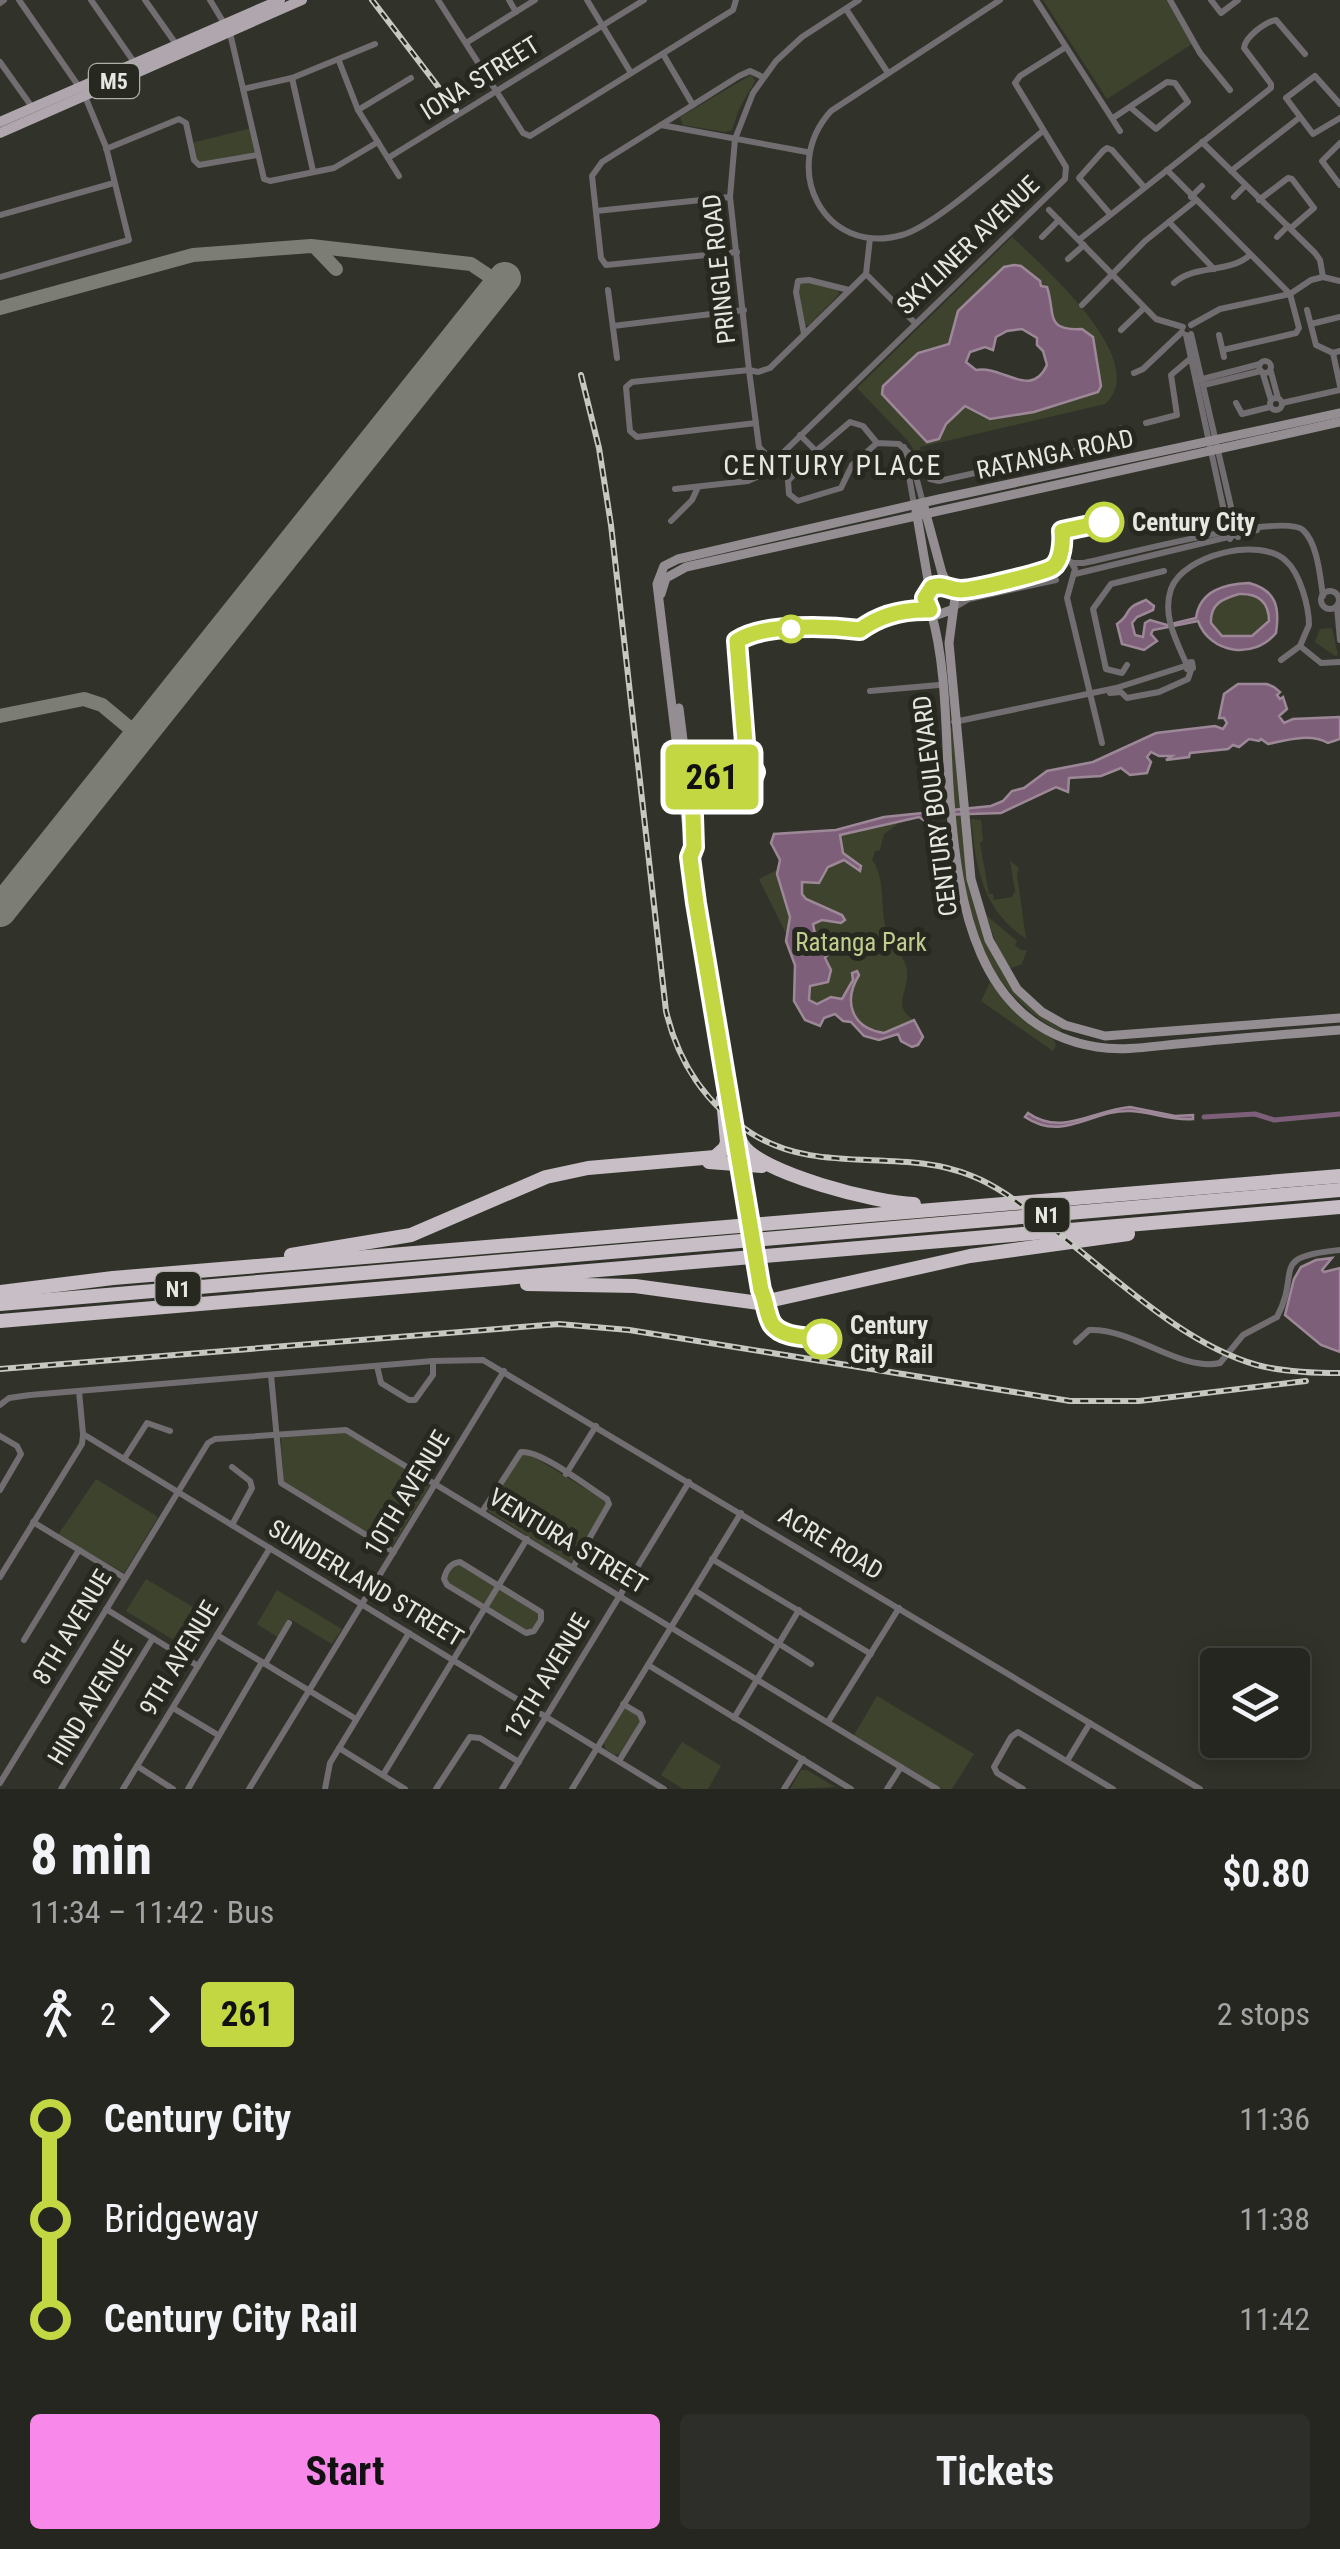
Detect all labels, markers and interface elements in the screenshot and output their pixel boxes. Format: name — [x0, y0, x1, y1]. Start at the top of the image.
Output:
street label: IONA STREET — [415, 30, 545, 126]
road number: M5 — [89, 64, 139, 98]
street label: SKYLINER AVENUE — [891, 170, 1045, 320]
street label: PRINGLE ROAD — [697, 193, 741, 345]
street label: RATANGA ROAD — [974, 423, 1136, 485]
district label: CENTURY PLACE — [723, 449, 943, 482]
marker: Century City — [1085, 503, 1123, 541]
place label: Century City — [1132, 508, 1255, 537]
unlabelled marker — [778, 616, 804, 642]
street label: CENTURY BOULEVARD — [907, 694, 963, 918]
line badge: 261 — [654, 744, 770, 810]
text: 261 — [685, 757, 739, 798]
park label: Ratanga Park — [795, 928, 927, 957]
road number: N1 — [1024, 1198, 1070, 1232]
road number: N1 — [156, 1272, 200, 1306]
place label: Century City Rail — [850, 1311, 933, 1369]
marker: Century City Rail — [803, 1320, 841, 1358]
street label: 10TH AVENUE — [358, 1425, 456, 1561]
street label: VENTURA STREET — [484, 1482, 652, 1600]
street label: ACRE ROAD — [774, 1501, 888, 1585]
street label: SUNDERLAND STREET — [263, 1513, 469, 1653]
street label: 8TH AVENUE — [27, 1565, 117, 1689]
street label: 9TH AVENUE — [134, 1596, 224, 1720]
street label: 12TH AVENUE — [498, 1608, 596, 1744]
street label: HIND AVENUE — [42, 1636, 138, 1770]
map controls — [1200, 1648, 1310, 1758]
button: layers — [1200, 1648, 1310, 1758]
text: 8 min — [30, 1823, 152, 1887]
text: $0.80 — [1222, 1852, 1310, 1896]
text: 11:34 – 11:42 · Bus — [30, 1893, 274, 1931]
icon: walk — [30, 1987, 85, 2042]
icon: forward — [131, 1987, 186, 2042]
text: 261 — [221, 1994, 274, 2035]
text: 2 — [100, 1995, 116, 2033]
text: 2 stops — [1217, 1995, 1310, 2033]
text: Century City — [104, 2097, 291, 2141]
text: 11:36 — [1239, 2100, 1310, 2138]
text: Bridgeway — [104, 2197, 259, 2241]
text: 11:38 — [1239, 2200, 1310, 2238]
text: Century City Rail — [104, 2297, 358, 2341]
text: 11:42 — [1239, 2300, 1310, 2338]
button: Start — [30, 2414, 660, 2529]
button: Tickets — [680, 2414, 1310, 2529]

